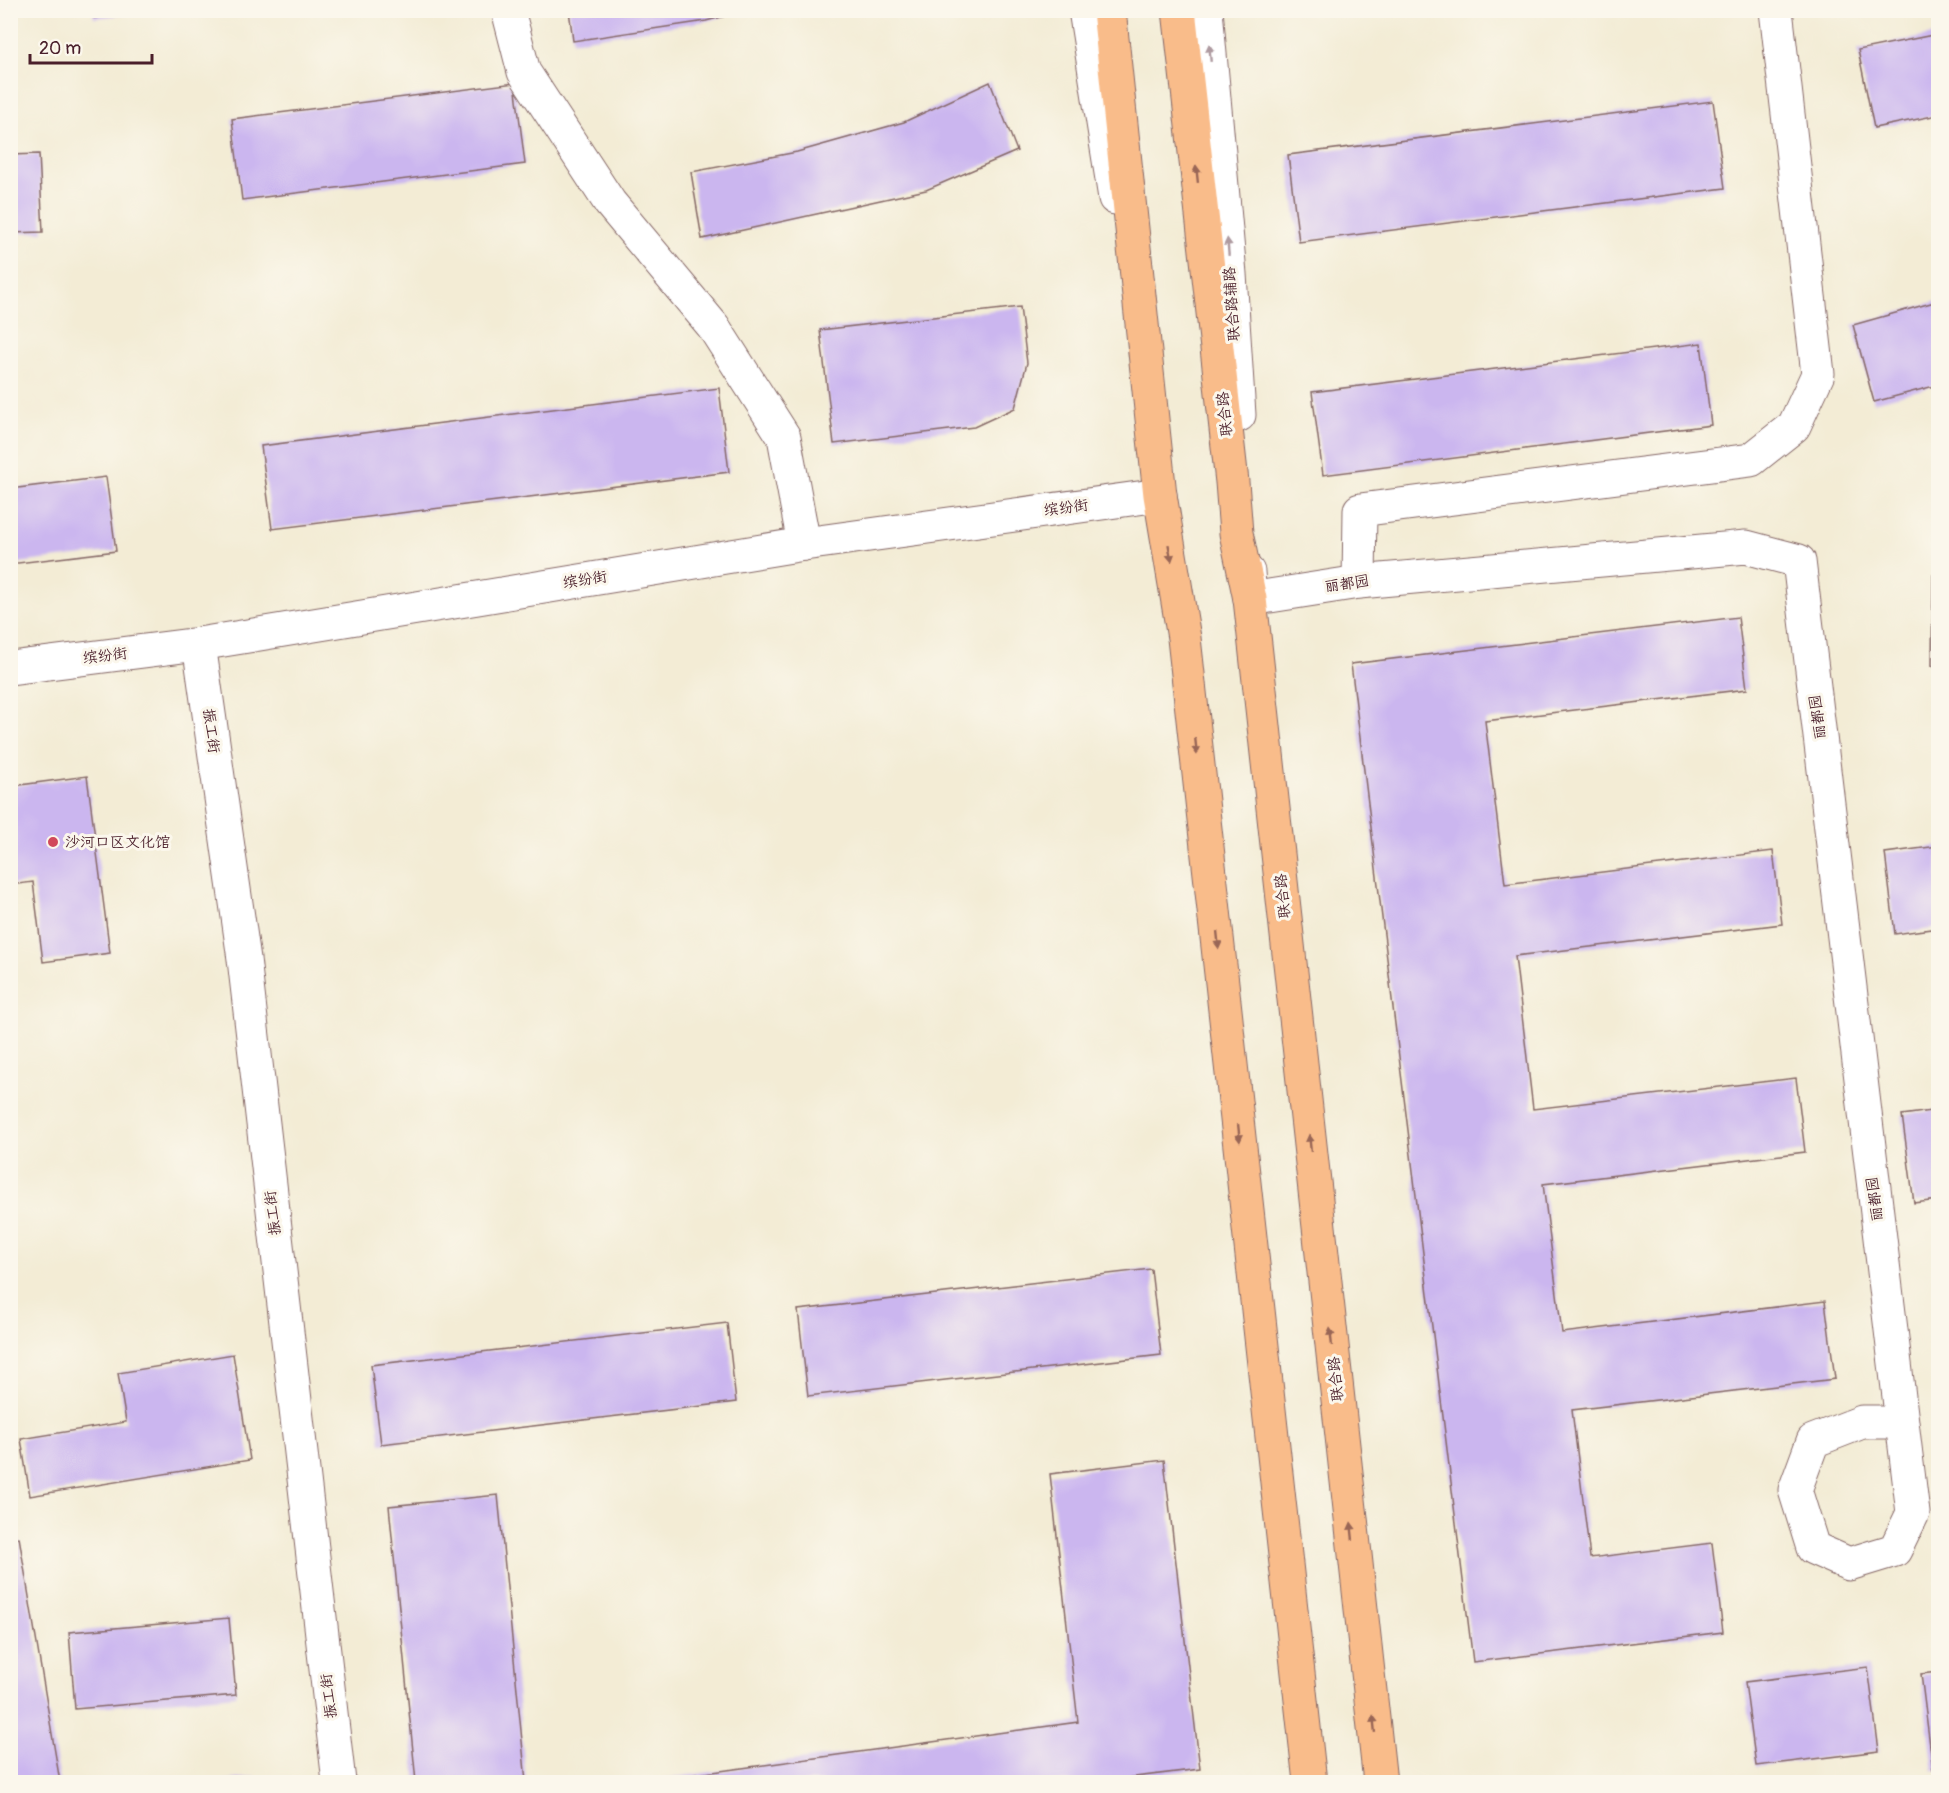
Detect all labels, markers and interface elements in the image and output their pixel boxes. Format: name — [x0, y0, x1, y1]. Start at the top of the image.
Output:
scale bar — [30, 27, 152, 65]
text: 20 m — [39, 37, 81, 60]
one-way arrow — [1205, 43, 1215, 62]
one-way arrow — [1193, 164, 1202, 183]
one-way arrow — [1223, 238, 1233, 257]
street label: 联合路辅路 — [1220, 266, 1244, 342]
street label: 联合路 — [1213, 391, 1237, 437]
street label: 缤纷街 — [1042, 495, 1090, 521]
one-way arrow — [1166, 543, 1175, 562]
street label: 缤纷街 — [561, 567, 609, 593]
street label: 丽都园 — [1323, 571, 1371, 597]
street label: 缤纷街 — [82, 644, 128, 668]
street label: 丽都园 — [1806, 694, 1830, 740]
street label: 振工街 — [198, 707, 224, 755]
one-way arrow — [1191, 736, 1201, 755]
place label: 沙河口区文化馆 — [65, 833, 170, 852]
marker: 沙河口区文化馆 — [46, 835, 60, 849]
street label: 联合路 — [1271, 873, 1295, 919]
one-way arrow — [1213, 930, 1223, 949]
one-way arrow — [1234, 1124, 1244, 1143]
one-way arrow — [1305, 1133, 1314, 1152]
street label: 丽都园 — [1863, 1176, 1887, 1222]
street label: 振工街 — [261, 1190, 285, 1236]
one-way arrow — [1326, 1327, 1336, 1346]
street label: 联合路 — [1324, 1356, 1348, 1402]
one-way arrow — [1347, 1521, 1357, 1540]
street label: 振工街 — [317, 1673, 341, 1719]
one-way arrow — [1369, 1715, 1378, 1734]

